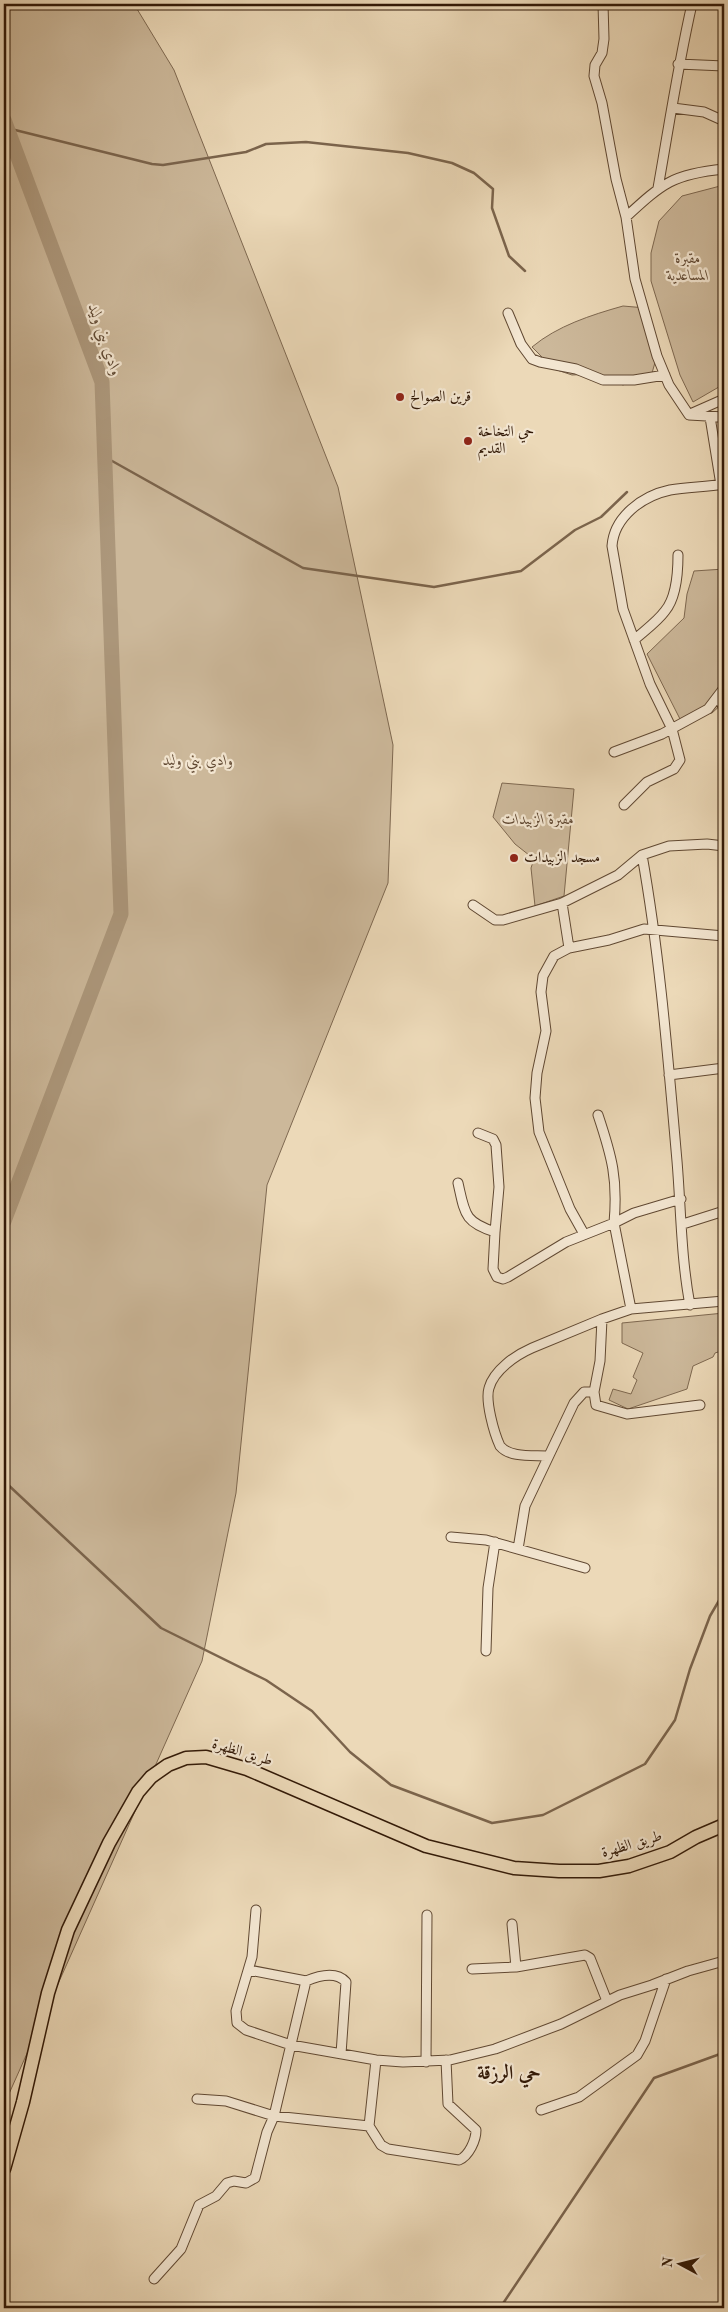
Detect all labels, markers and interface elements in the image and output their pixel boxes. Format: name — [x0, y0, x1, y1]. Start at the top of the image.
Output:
park label: مقبرة المساعدية — [665, 252, 709, 284]
water label: وادي بني وليد — [79, 302, 124, 380]
place label: قرين الصوالح — [410, 390, 471, 410]
marker: قرين الصوالح — [394, 391, 406, 403]
place label: حي التخاخة القديم — [478, 425, 534, 461]
marker: حي التخاخة القديم — [462, 435, 474, 447]
park label: وادي بني وليد — [163, 754, 233, 774]
park label: مقبرة الزبيدات — [502, 812, 574, 828]
place label: مسجد الزبيدات — [524, 850, 600, 866]
marker: مسجد الزبيدات — [508, 852, 520, 864]
street label: طريق الظهرة — [210, 1737, 274, 1770]
street label: طريق الظهرة — [600, 1829, 664, 1862]
district label: حي الرزقة — [477, 2063, 541, 2088]
north arrow — [656, 2240, 706, 2290]
text: N — [660, 2256, 676, 2269]

